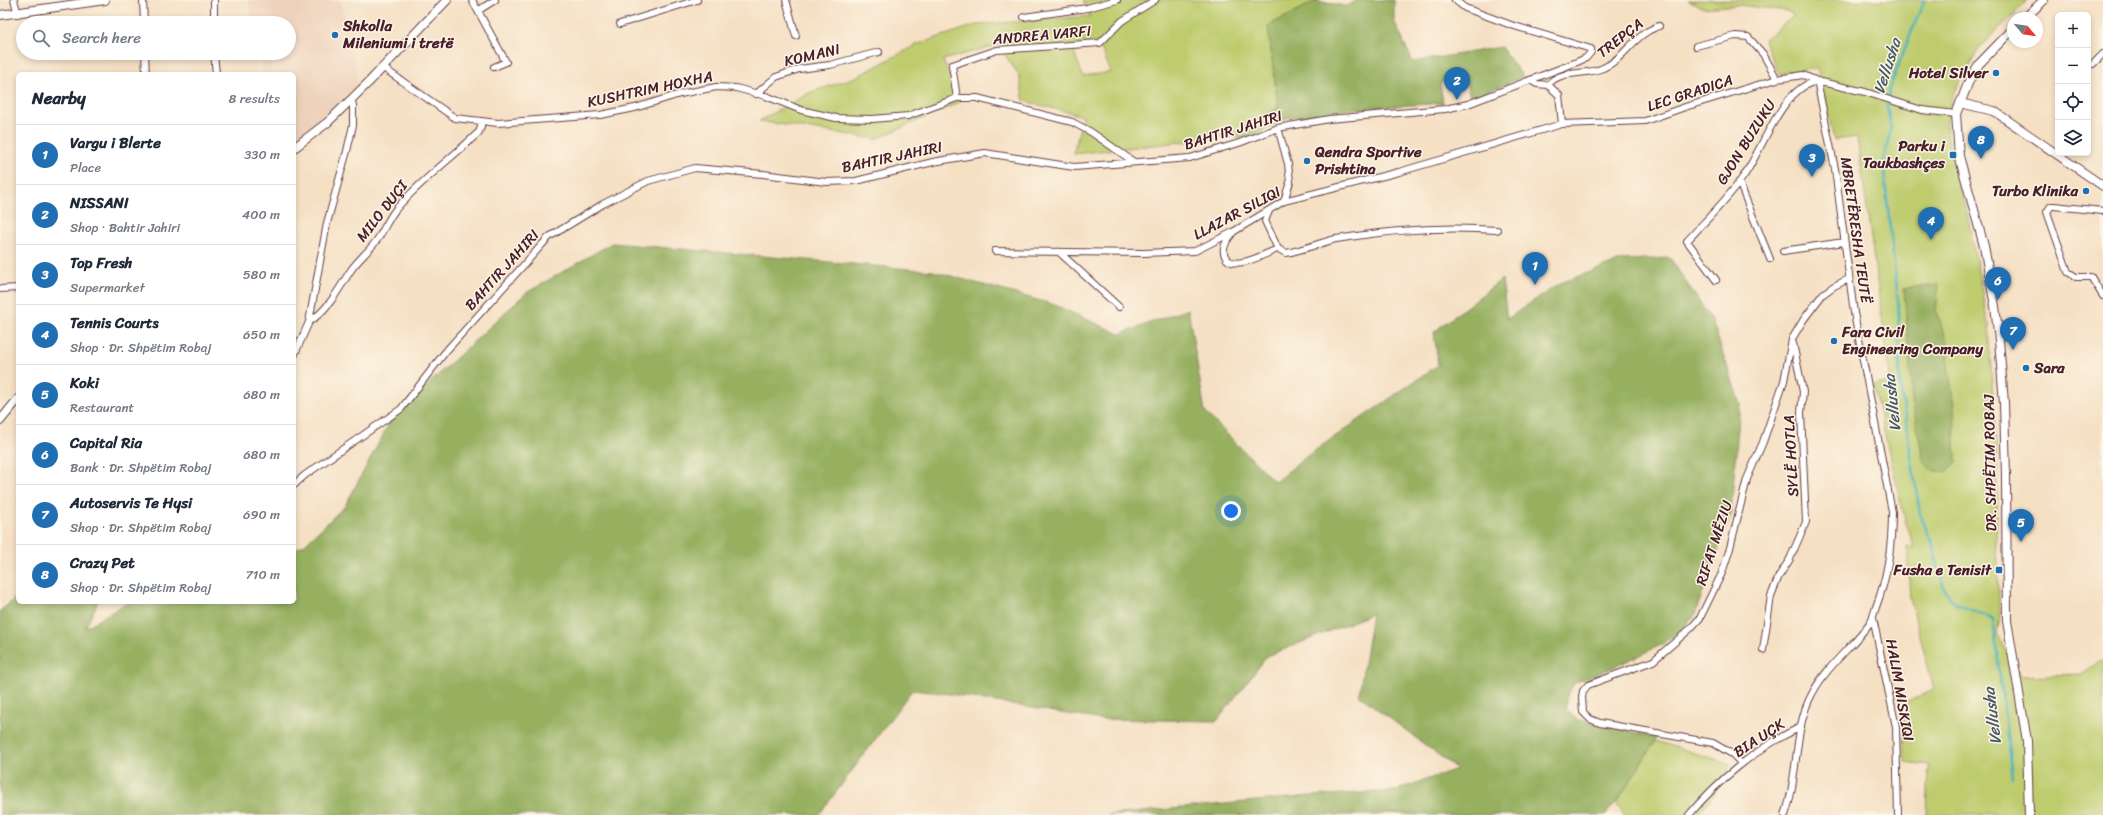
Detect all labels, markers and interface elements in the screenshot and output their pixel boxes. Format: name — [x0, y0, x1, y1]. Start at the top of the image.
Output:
street label: TREPÇA — [1591, 11, 1649, 65]
north arrow — [2007, 12, 2043, 48]
map controls — [2055, 12, 2091, 156]
button: + — [2055, 12, 2091, 48]
place label: Shkolla Mileniumi i tretë — [342, 13, 455, 56]
search box — [16, 16, 296, 60]
street label: ANDREA VARFI — [991, 18, 1093, 52]
text: Search here — [62, 25, 141, 51]
icon: search — [30, 27, 52, 49]
marker: Shkolla Mileniumi i tretë — [330, 30, 340, 40]
water label: Vellusha — [1864, 32, 1910, 98]
street label: KOMANI — [782, 36, 843, 74]
button: − — [2055, 48, 2091, 84]
place label: Hotel Silver — [1908, 60, 1990, 86]
street label: KUSHTRIM HOXHA — [585, 63, 715, 115]
pin: 2 — [1444, 67, 1470, 100]
street label: LEC GRADICA — [1644, 67, 1736, 119]
marker: Hotel Silver — [1991, 68, 2001, 78]
text: Nearby — [32, 83, 86, 113]
button: locate — [2055, 84, 2091, 120]
text: 8 results — [228, 87, 280, 110]
street label: GJON BUZUKU — [1709, 93, 1783, 190]
street label: BAHTIR JAHIRI — [1180, 103, 1286, 157]
button: layers — [2055, 120, 2091, 156]
pin: 8 — [1968, 126, 1994, 159]
text: Vargu i Blerte — [70, 130, 161, 156]
place label: Parku i Taukbashçes — [1863, 133, 1946, 176]
street label: BAHTIR JAHIRI — [839, 134, 945, 180]
place label: Qendra Sportive Prishtina — [1314, 139, 1422, 182]
text: 1 — [42, 143, 48, 166]
text: 330 m — [244, 143, 280, 166]
pin: 3 — [1799, 144, 1825, 177]
marker: Parku i Taukbashçes — [1948, 150, 1958, 160]
street label: MBRETËRESHA TEUTË — [1833, 155, 1879, 306]
text: Place — [70, 156, 101, 179]
marker: Qendra Sportive Prishtina — [1302, 156, 1312, 166]
street label: MILO DUÇI — [349, 174, 415, 248]
place label: Turbo Klinika — [1992, 178, 2078, 204]
street label: LLAZAR SILIQI — [1188, 179, 1286, 247]
marker: Turbo Klinika — [2081, 186, 2091, 196]
text: NISSANI — [70, 190, 129, 216]
text: 2 — [41, 203, 49, 226]
text: 400 m — [242, 203, 280, 226]
pin: 4 — [1918, 207, 1944, 240]
text: Shop · Bahtir Jahiri — [70, 216, 180, 239]
street label: BAHTIR JAHIRI — [458, 223, 546, 317]
text: Top Fresh — [70, 250, 132, 276]
pin: 1 — [1522, 252, 1548, 285]
text: 3 — [41, 263, 49, 286]
text: 580 m — [243, 263, 280, 286]
pin: 6 — [1985, 267, 2011, 300]
text: Supermarket — [70, 276, 145, 299]
text: Tennis Courts — [70, 310, 159, 336]
pin: 7 — [2000, 317, 2026, 350]
place label: Fara Civil Engineering Company — [1841, 319, 1984, 362]
text: 4 — [41, 323, 49, 346]
text: 650 m — [243, 323, 280, 346]
text: Shop · Dr. Shpëtim Robaj — [70, 336, 211, 359]
marker: Fara Civil Engineering Company — [1829, 336, 1839, 346]
place label: Sara — [2033, 355, 2065, 381]
marker: Sara — [2021, 363, 2031, 373]
text: Koki — [70, 370, 99, 396]
water label: Vellusha — [1874, 371, 1909, 433]
text: 5 — [41, 383, 49, 406]
text: 680 m — [243, 383, 280, 406]
street label: DR. SHPËTIM ROBAJ — [1976, 393, 2004, 532]
text: Restaurant — [70, 396, 134, 419]
street label: SYLË HOTLA — [1776, 414, 1806, 498]
text: Capital Ria — [70, 430, 142, 456]
text: 6 — [41, 443, 49, 466]
text: 680 m — [243, 443, 280, 466]
text: Bank · Dr. Shpëtim Robaj — [70, 456, 212, 479]
text: Autoservis Te Hysi — [70, 490, 192, 516]
street label: RIFAT MËZIU — [1688, 496, 1740, 589]
your location — [1221, 501, 1241, 521]
text: 7 — [41, 503, 49, 526]
text: 690 m — [243, 503, 280, 526]
pin: 5 — [2008, 509, 2034, 542]
text: Shop · Dr. Shpëtim Robaj — [70, 516, 211, 539]
text: Crazy Pet — [70, 550, 135, 576]
place label: Fusha e Tenisit — [1892, 557, 1992, 583]
text: 8 — [41, 563, 49, 586]
text: 710 m — [245, 563, 280, 586]
marker: Fusha e Tenisit — [1994, 565, 2004, 575]
text: Shop · Dr. Shpëtim Robaj — [70, 576, 211, 599]
street label: HALIM MISKIQI — [1878, 637, 1922, 744]
water label: Vellusha — [1974, 684, 2010, 746]
street label: BIA UÇK — [1728, 711, 1791, 764]

